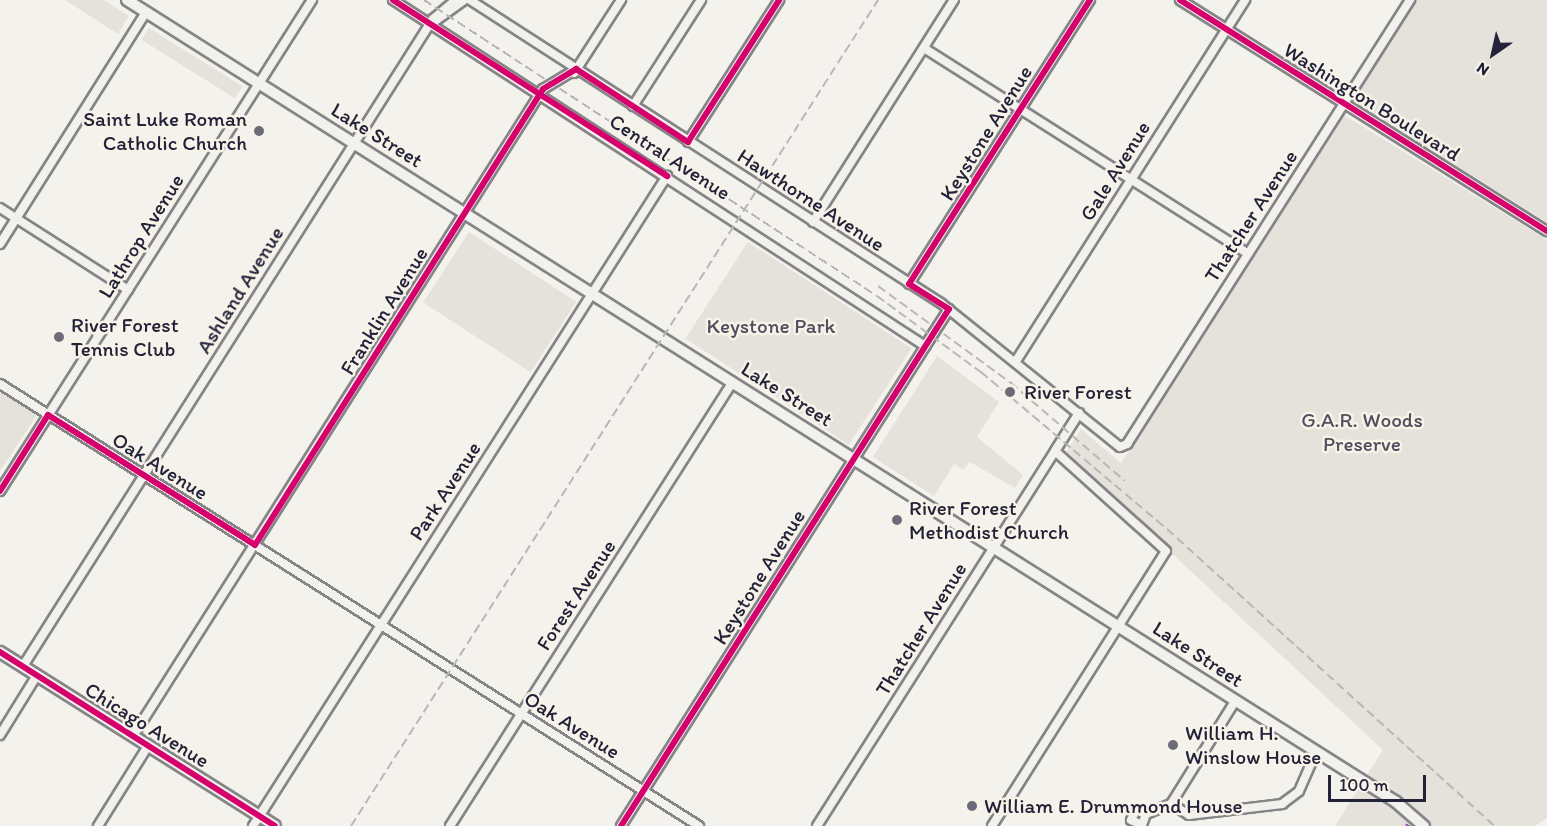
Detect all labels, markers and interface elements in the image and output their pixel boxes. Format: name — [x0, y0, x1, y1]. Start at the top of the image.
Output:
north arrow — [1463, 24, 1523, 84]
street label: Washington Boulevard — [1279, 37, 1465, 167]
text: N — [1473, 58, 1492, 80]
street label: Keystone Avenue — [935, 61, 1037, 205]
street label: Lake Street — [327, 97, 427, 173]
place label: Saint Luke Roman Catholic Church — [84, 106, 247, 156]
street label: Central Avenue — [605, 109, 735, 205]
street label: Gale Avenue — [1075, 117, 1155, 225]
marker: Saint Luke Roman Catholic Church — [252, 124, 266, 138]
street label: Hawthorne Avenue — [733, 143, 889, 257]
street label: Thatcher Avenue — [1199, 146, 1303, 286]
street label: Lathrop Avenue — [93, 170, 189, 302]
street label: Ashland Avenue — [191, 222, 289, 358]
street label: Franklin Avenue — [335, 243, 433, 379]
place label: River Forest Tennis Club — [71, 312, 178, 362]
park label: Keystone Park — [706, 313, 836, 339]
marker: River Forest Tennis Club — [52, 330, 66, 344]
street label: Lake Street — [737, 356, 837, 432]
place label: River Forest — [1024, 379, 1131, 405]
marker: River Forest — [1001, 383, 1019, 401]
park label: G.A.R. Woods Preserve — [1302, 407, 1422, 457]
street label: Oak Avenue — [108, 427, 212, 505]
street label: Park Avenue — [404, 437, 486, 545]
place label: River Forest Methodist Church — [909, 495, 1069, 545]
street label: Keystone Avenue — [708, 505, 810, 649]
marker: River Forest Methodist Church — [890, 513, 904, 527]
street label: Forest Avenue — [531, 535, 621, 655]
street label: Thatcher Avenue — [870, 558, 972, 700]
street label: Lake Street — [1148, 615, 1248, 693]
street label: Chicago Avenue — [80, 677, 214, 773]
street label: Oak Avenue — [520, 686, 624, 764]
place label: William H. Winslow House — [1185, 720, 1321, 770]
marker: William H. Winslow House — [1166, 738, 1180, 752]
scale bar — [1331, 763, 1428, 801]
text: 100 m — [1339, 774, 1389, 796]
place label: William E. Drummond House — [984, 793, 1243, 819]
marker: William E. Drummond House — [965, 799, 979, 813]

